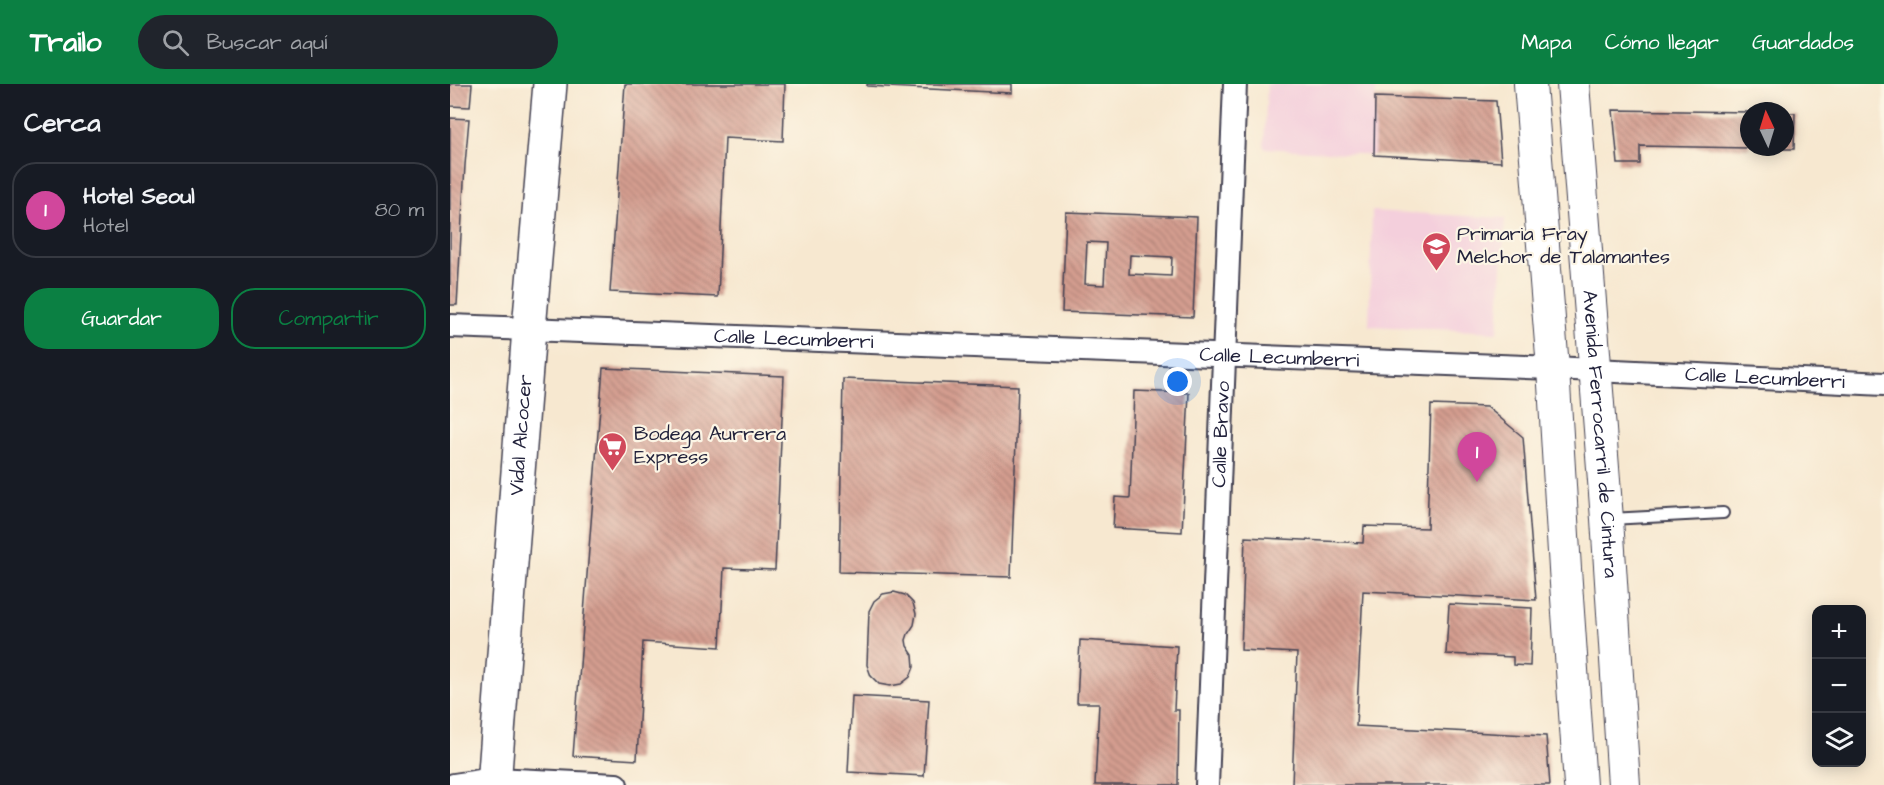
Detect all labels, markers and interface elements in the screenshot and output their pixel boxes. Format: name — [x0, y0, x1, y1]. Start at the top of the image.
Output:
search box — [138, 15, 558, 69]
text: Trailo — [30, 23, 102, 62]
icon: search — [159, 26, 192, 59]
text: Buscar aquí — [207, 27, 327, 58]
text: Mapa — [1521, 28, 1572, 57]
text: Cómo llegar — [1605, 28, 1719, 57]
text: Guardados — [1752, 28, 1854, 57]
north arrow — [1740, 102, 1794, 156]
text: Cerca — [24, 105, 101, 141]
text: Hotel Seoul — [83, 181, 195, 212]
text: 1 — [44, 196, 47, 224]
text: 80 m — [375, 196, 424, 224]
text: Hotel — [83, 212, 128, 240]
place label: Primaria Fray Melchor de Talamantes — [1457, 220, 1670, 271]
school or university icon: Primaria Fray Melchor de Talamantes — [1420, 230, 1452, 272]
button: Guardar — [24, 288, 219, 349]
button: Compartir — [231, 288, 426, 349]
street label: Avenida Ferrocarril de Cintura — [1575, 289, 1625, 579]
street label: Calle Lecumberri — [713, 322, 874, 356]
street label: Calle Lecumberri — [1199, 341, 1360, 375]
street label: Calle Lecumberri — [1684, 360, 1845, 396]
your location — [1163, 367, 1192, 396]
street label: Vidal Alcocer — [502, 373, 539, 497]
street label: Calle Bravo — [1205, 380, 1237, 488]
place label: Bodega Aurrera Express — [634, 420, 786, 471]
supermarket icon: Bodega Aurrera Express — [597, 430, 629, 472]
pin: 1 — [1458, 432, 1496, 482]
map controls — [1812, 605, 1866, 767]
button: + — [1812, 605, 1866, 659]
button: − — [1812, 659, 1866, 713]
button: layers — [1812, 713, 1866, 767]

